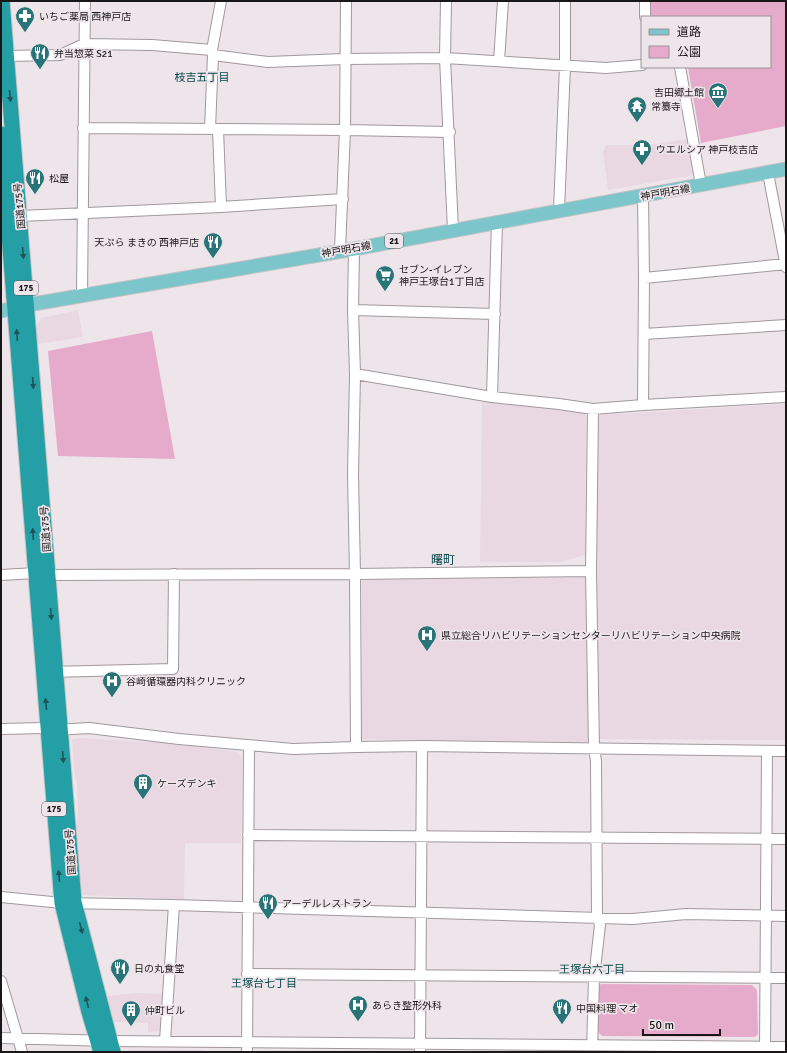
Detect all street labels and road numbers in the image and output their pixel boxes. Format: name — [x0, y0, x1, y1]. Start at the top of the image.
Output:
street label: 国道175号 — [12, 182, 28, 229]
street label: 神戸明石線 — [640, 183, 691, 203]
road number: 21 — [385, 234, 403, 248]
street label: 神戸明石線 — [321, 240, 372, 260]
road number: 175 — [14, 281, 38, 295]
street label: 国道175号 — [38, 505, 54, 552]
road number: 175 — [42, 802, 66, 816]
street label: 国道175号 — [63, 828, 79, 875]

